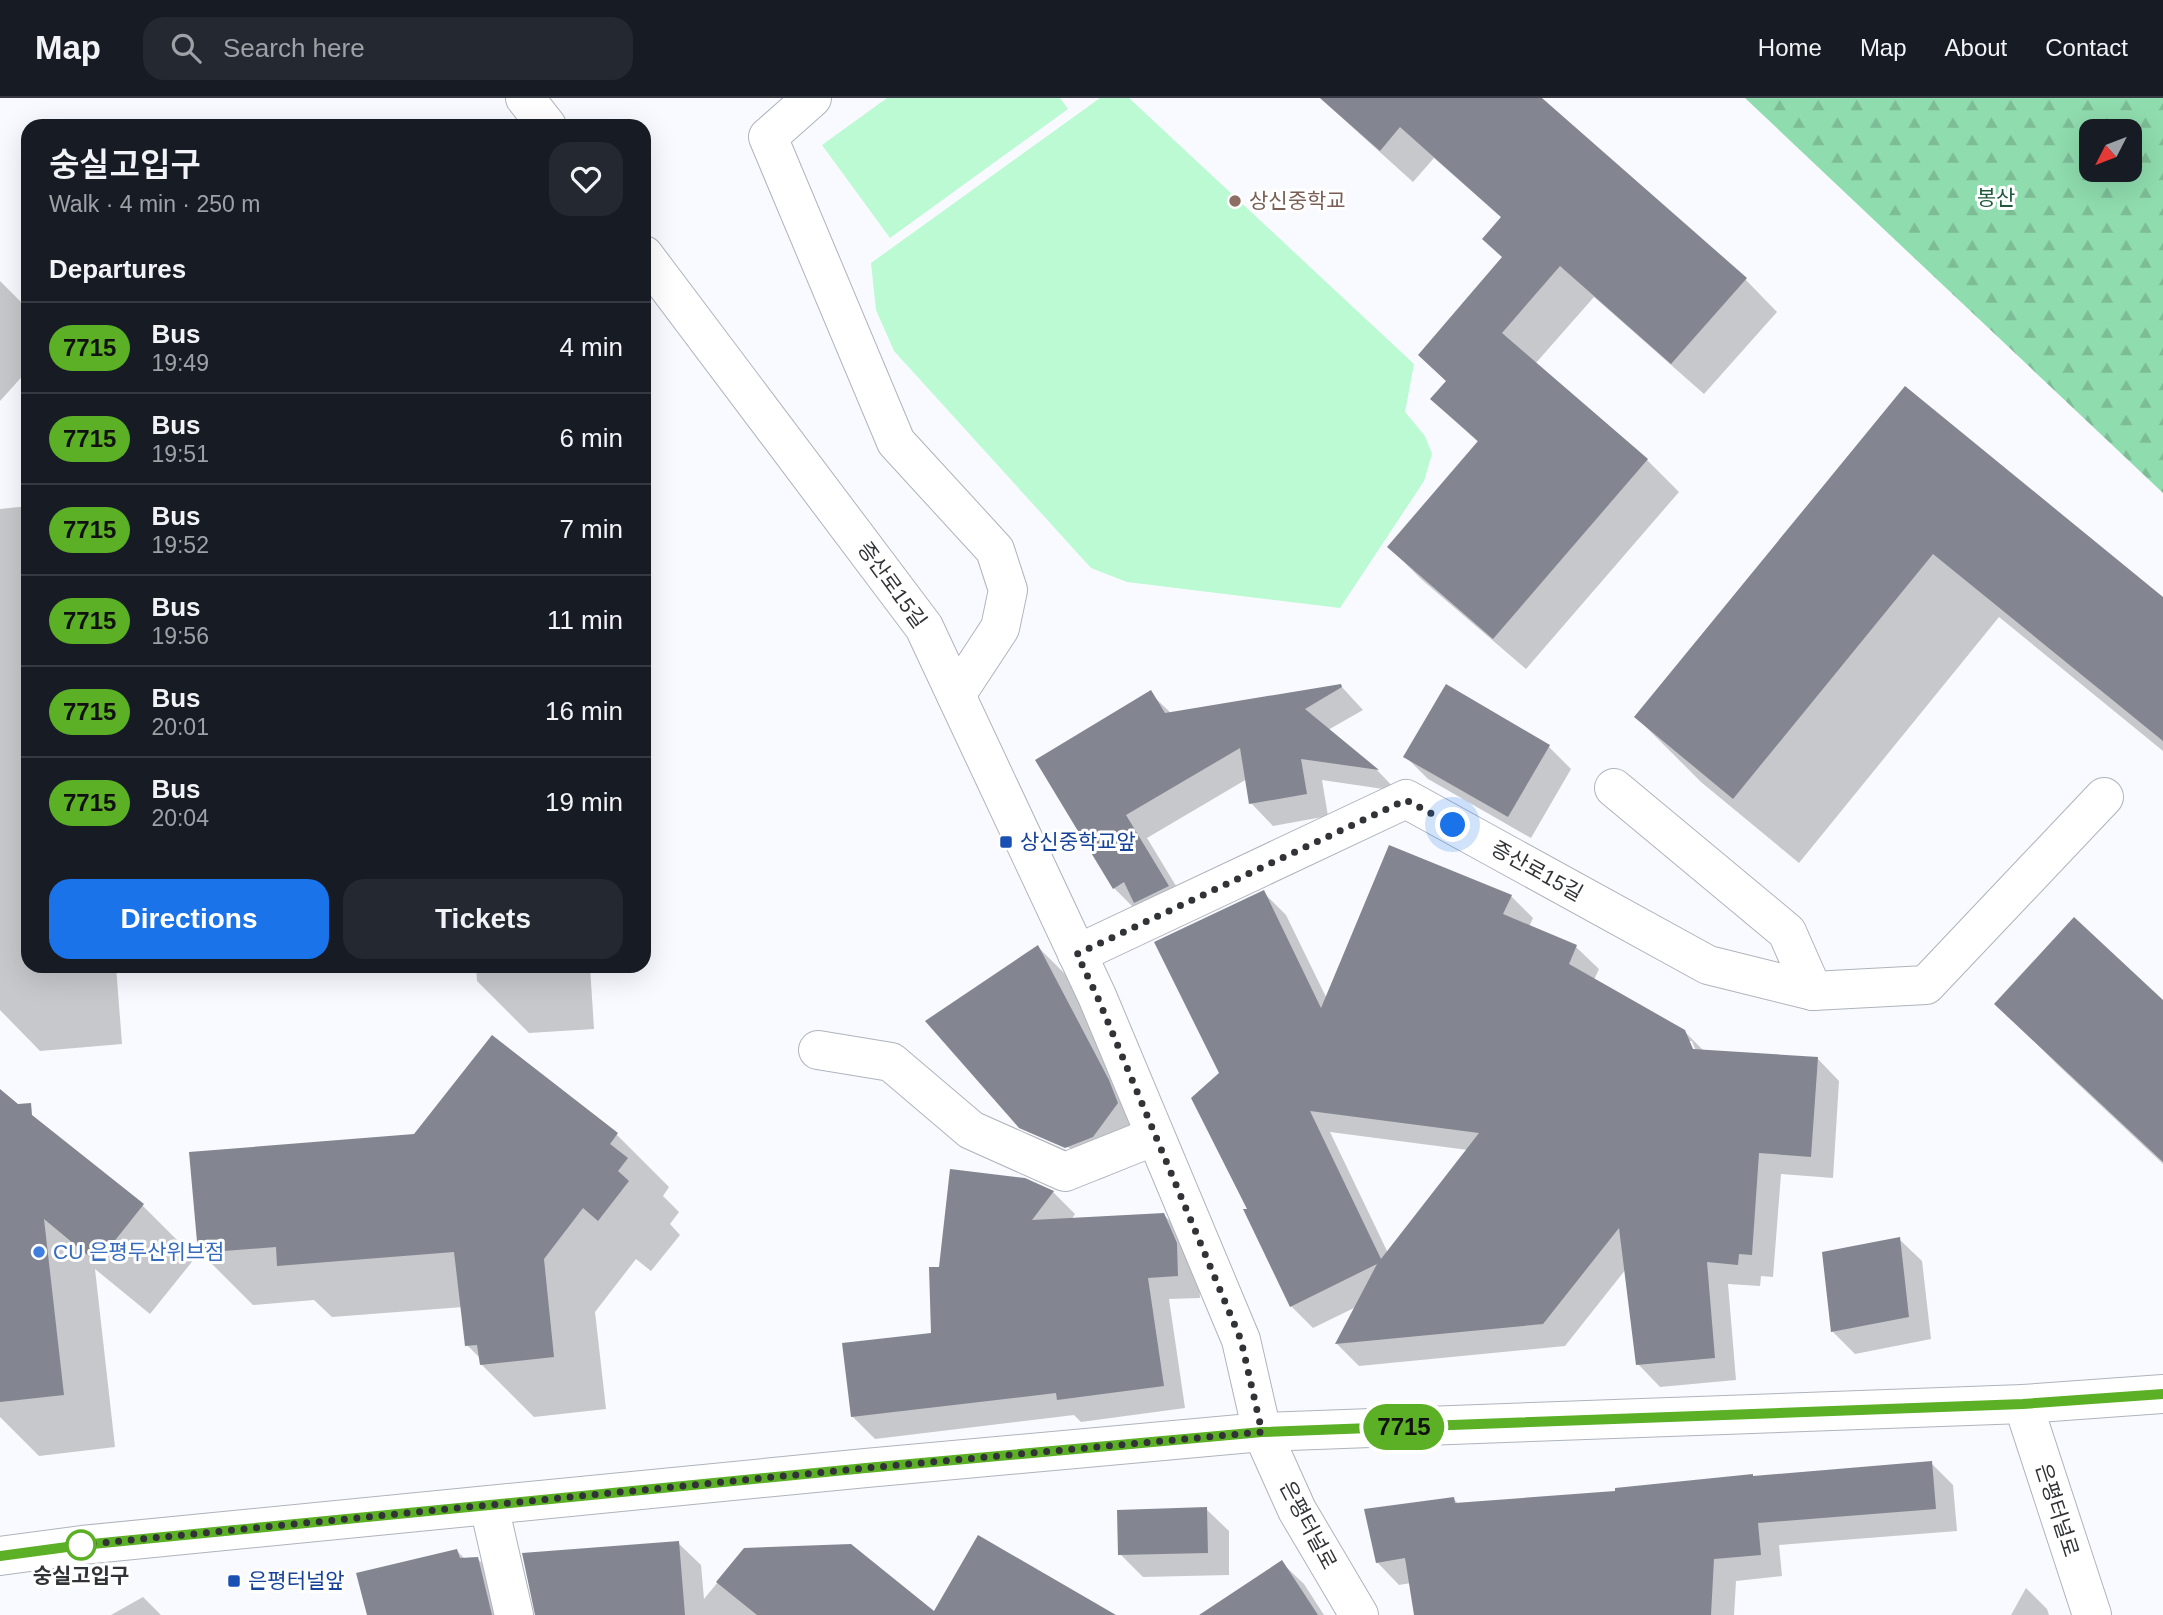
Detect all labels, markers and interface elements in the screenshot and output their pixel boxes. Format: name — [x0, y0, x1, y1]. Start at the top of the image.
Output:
search box — [143, 17, 633, 80]
text: Map — [35, 29, 101, 66]
icon: search — [167, 29, 205, 67]
text: Search here — [223, 33, 365, 63]
text: Home — [1758, 34, 1822, 61]
text: Map — [1860, 34, 1907, 61]
text: About — [1945, 34, 2007, 61]
text: Contact — [2045, 34, 2128, 61]
north arrow — [2079, 119, 2142, 182]
map controls — [2079, 119, 2142, 182]
button: heart — [549, 142, 623, 216]
text: 숭실고입구 — [49, 146, 201, 183]
park label: 봉산 — [1977, 186, 2015, 209]
place label: 상신중학교 — [1249, 189, 1346, 212]
text: Walk · 4 min · 250 m — [49, 191, 260, 217]
marker: 상신중학교 — [1227, 193, 1243, 209]
text: Departures — [49, 254, 186, 284]
text: Bus — [151, 319, 201, 349]
text: 4 min — [559, 332, 623, 362]
text: 7715 — [63, 334, 116, 361]
text: 19:49 — [151, 350, 209, 376]
text: Bus — [151, 410, 201, 440]
text: 6 min — [559, 423, 623, 453]
text: 7715 — [63, 425, 116, 452]
text: 19:51 — [151, 441, 209, 467]
text: Bus — [151, 501, 201, 531]
text: 7 min — [559, 514, 623, 544]
text: 7715 — [63, 516, 116, 543]
text: 19:52 — [151, 532, 209, 558]
street label: 증산로15길 — [854, 537, 931, 632]
text: Bus — [151, 592, 201, 622]
text: 11 min — [547, 605, 623, 635]
text: 7715 — [63, 607, 116, 634]
text: 19:56 — [151, 623, 209, 649]
text: Bus — [151, 683, 201, 713]
text: 16 min — [545, 696, 623, 726]
text: 7715 — [63, 698, 116, 725]
text: 20:01 — [151, 714, 209, 740]
text: Bus — [151, 774, 201, 804]
text: 19 min — [545, 787, 623, 817]
text: 7715 — [63, 789, 116, 816]
text: 20:04 — [151, 805, 209, 831]
your location — [1435, 807, 1470, 842]
place label: 상신중학교앞 — [1020, 830, 1136, 853]
marker: 상신중학교앞 — [998, 834, 1014, 850]
street label: 증산로15길 — [1488, 836, 1587, 905]
button: Directions — [49, 879, 329, 959]
button: Tickets — [343, 879, 623, 959]
place label: CU 은평두산위브점 — [53, 1240, 224, 1263]
marker: CU 은평두산위브점 — [31, 1244, 47, 1260]
line badge: 7715 — [1355, 1404, 1453, 1450]
text: 7715 — [1377, 1413, 1431, 1440]
street label: 은평터널로 — [2032, 1460, 2083, 1559]
street label: 은평터널로 — [1276, 1477, 1341, 1573]
marker: 숭실고입구 — [66, 1530, 96, 1560]
place label: 숭실고입구 — [33, 1564, 129, 1587]
place label: 은평터널앞 — [248, 1569, 345, 1592]
marker: 은평터널앞 — [226, 1573, 242, 1589]

